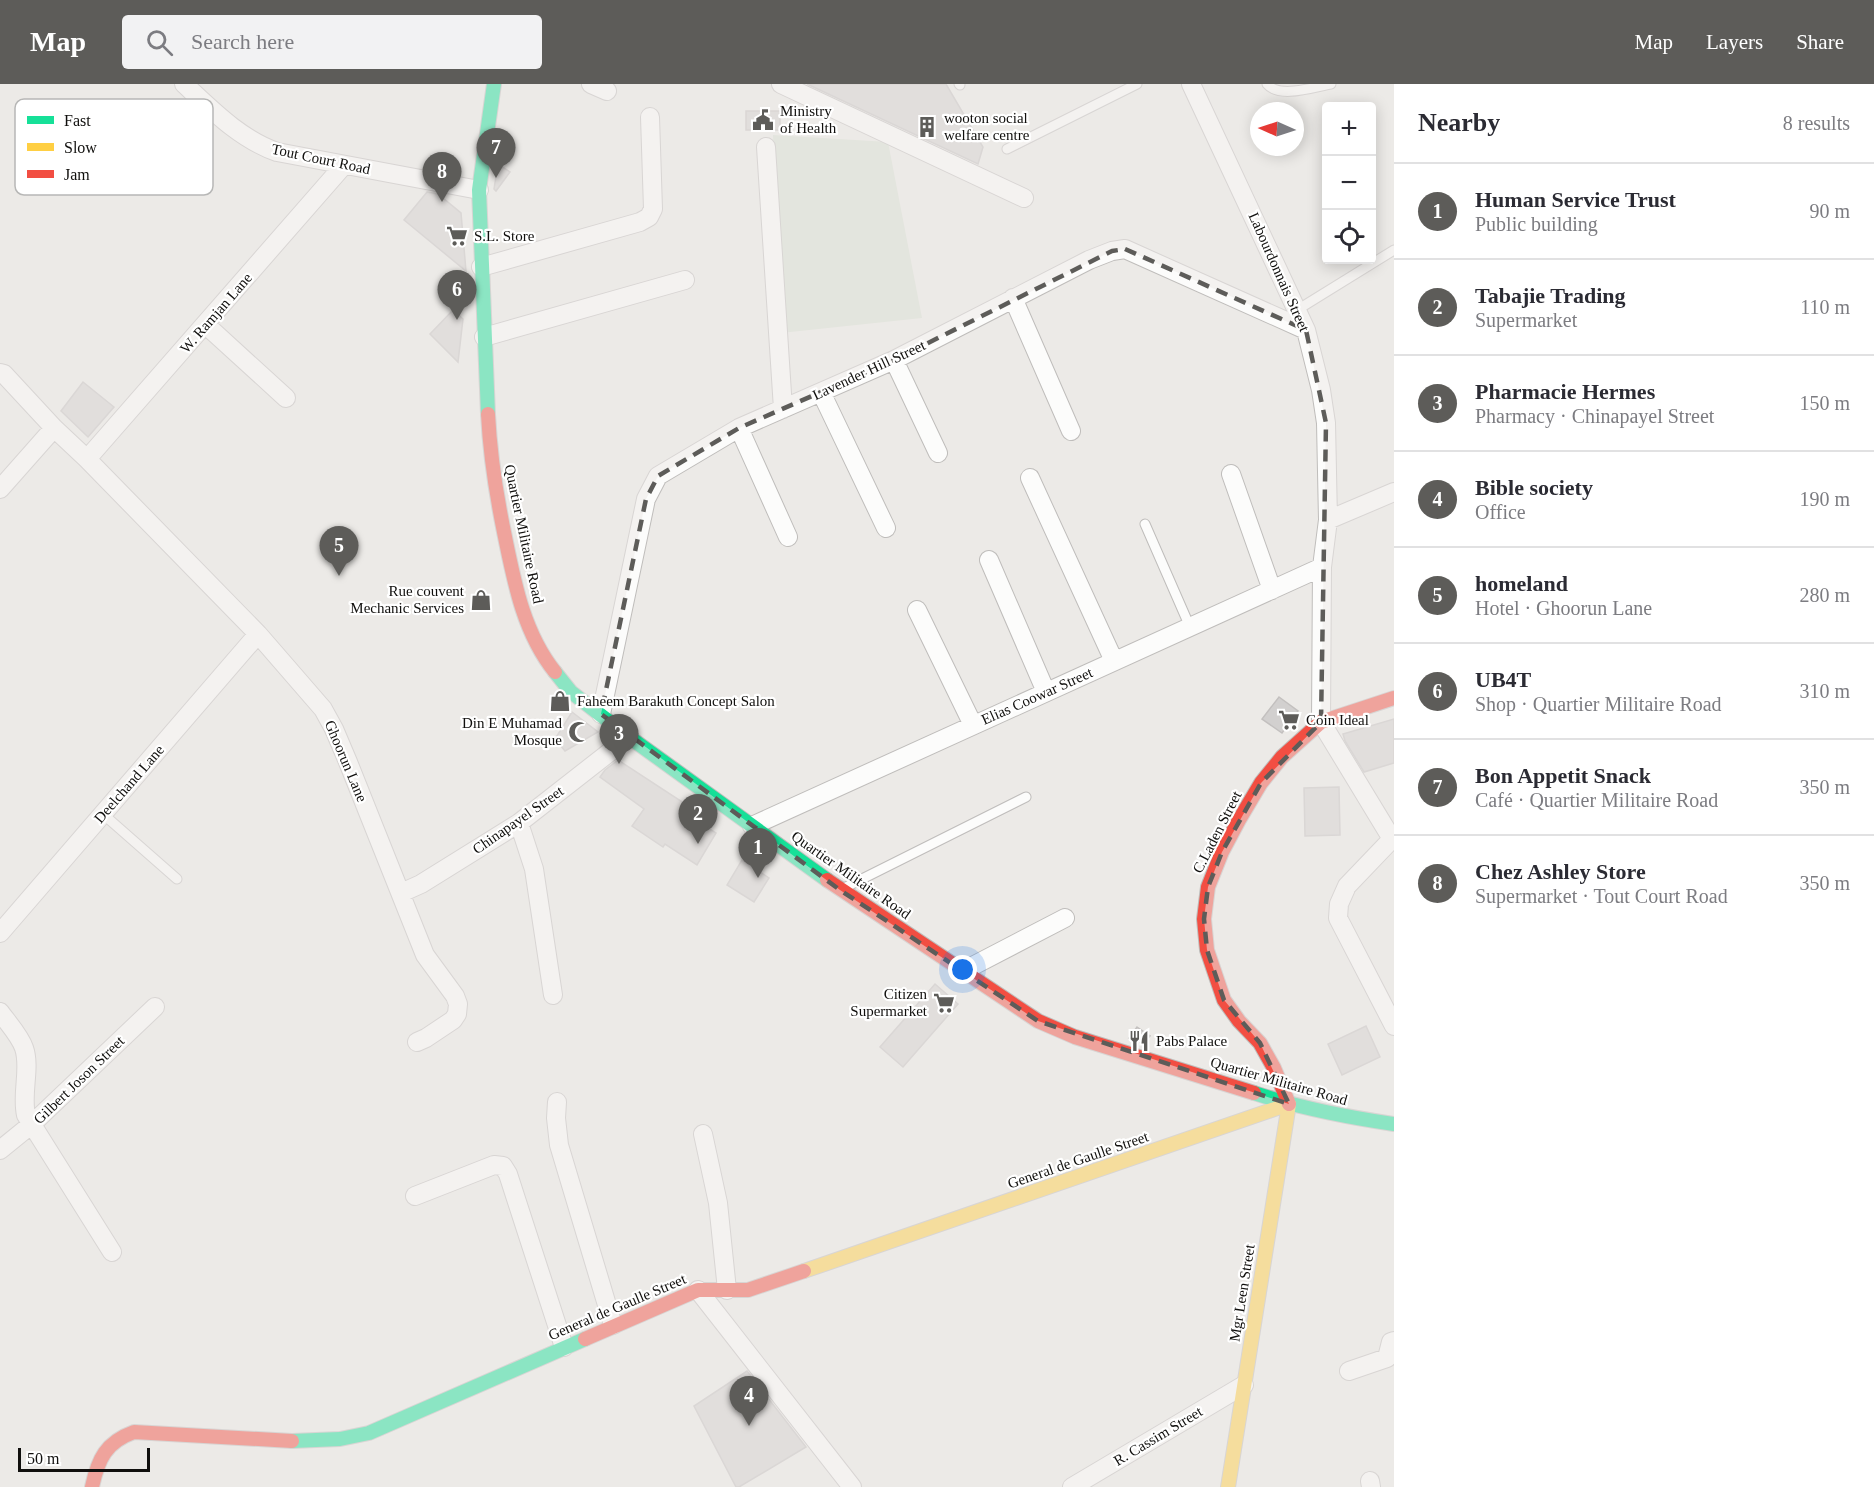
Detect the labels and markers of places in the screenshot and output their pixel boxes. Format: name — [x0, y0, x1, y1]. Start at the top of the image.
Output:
place label: Ministry of Health — [780, 103, 837, 136]
public building icon: Ministry of Health — [751, 108, 775, 132]
place label: wooton social welfare centre — [944, 110, 1030, 143]
building icon: wooton social welfare centre — [915, 115, 939, 139]
pin: 7 — [476, 128, 516, 178]
pin: 8 — [422, 152, 462, 202]
supermarket icon: S.L. Store — [445, 224, 469, 248]
place label: S.L. Store — [474, 228, 535, 244]
pin: 6 — [438, 270, 476, 320]
pin: 5 — [320, 526, 358, 576]
place label: Rue couvent Mechanic Services — [350, 583, 465, 616]
shop icon: Rue couvent Mechanic Services — [469, 588, 493, 612]
shop icon: Faheem Barakuth Concept Salon — [548, 689, 572, 713]
place label: Faheem Barakuth Concept Salon — [577, 693, 775, 709]
supermarket icon: Coin Ideal — [1277, 708, 1301, 732]
place label: Coin Ideal — [1306, 712, 1369, 728]
pin: 3 — [600, 714, 638, 764]
place label: Din E Muhamad Mosque — [462, 715, 562, 748]
mosque icon: Din E Muhamad Mosque — [567, 720, 591, 744]
pin: 2 — [678, 794, 718, 844]
pin: 1 — [738, 828, 777, 878]
place label: Citizen Supermarket — [850, 986, 928, 1019]
supermarket icon: Citizen Supermarket — [932, 991, 956, 1015]
restaurant icon: Pabs Palace — [1127, 1029, 1151, 1053]
place label: Pabs Palace — [1156, 1033, 1228, 1049]
pin: 4 — [730, 1376, 768, 1426]

